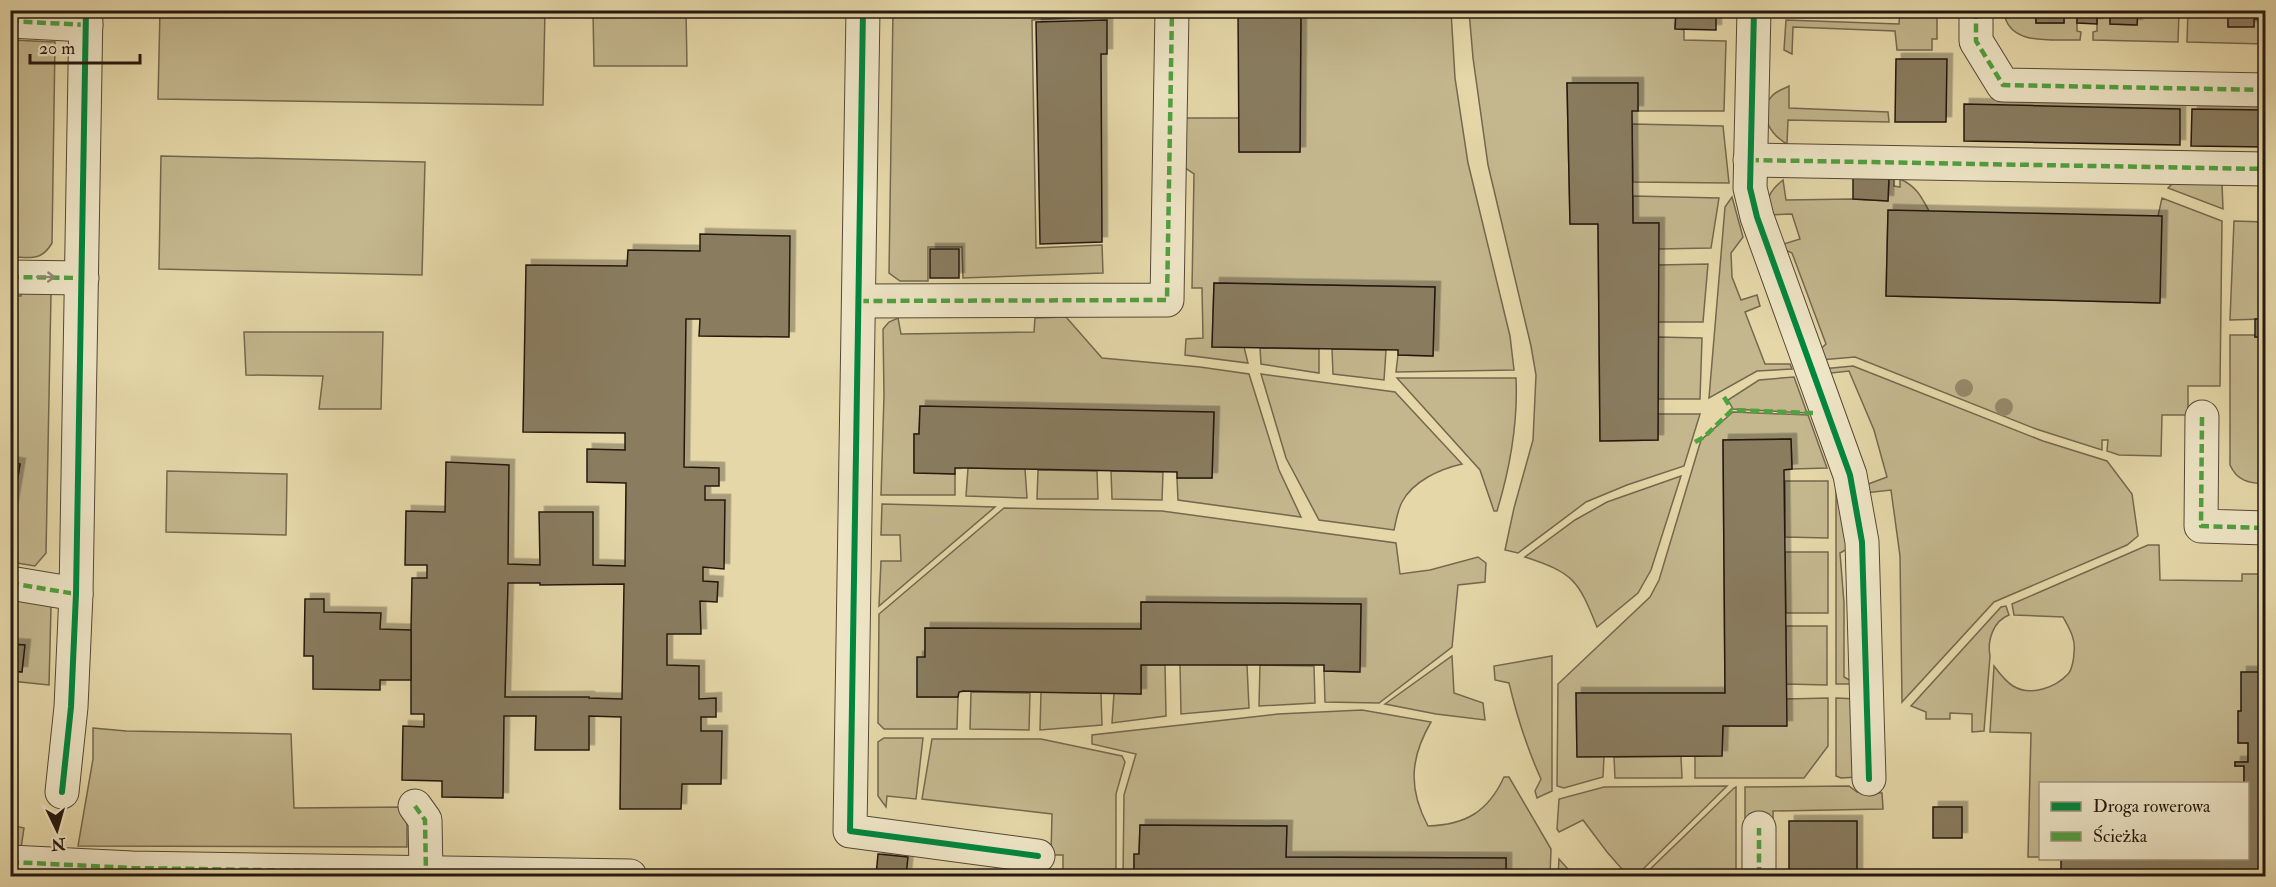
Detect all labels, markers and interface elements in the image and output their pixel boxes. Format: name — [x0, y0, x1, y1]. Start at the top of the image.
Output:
scale bar — [30, 27, 140, 65]
text: 20 m — [39, 37, 75, 60]
one-way arrow — [36, 272, 56, 283]
legend — [2039, 782, 2249, 860]
text: Droga rowerowa — [2093, 795, 2211, 818]
north arrow — [27, 800, 87, 860]
text: Ścieżka — [2093, 825, 2148, 848]
text: N — [50, 833, 67, 855]

